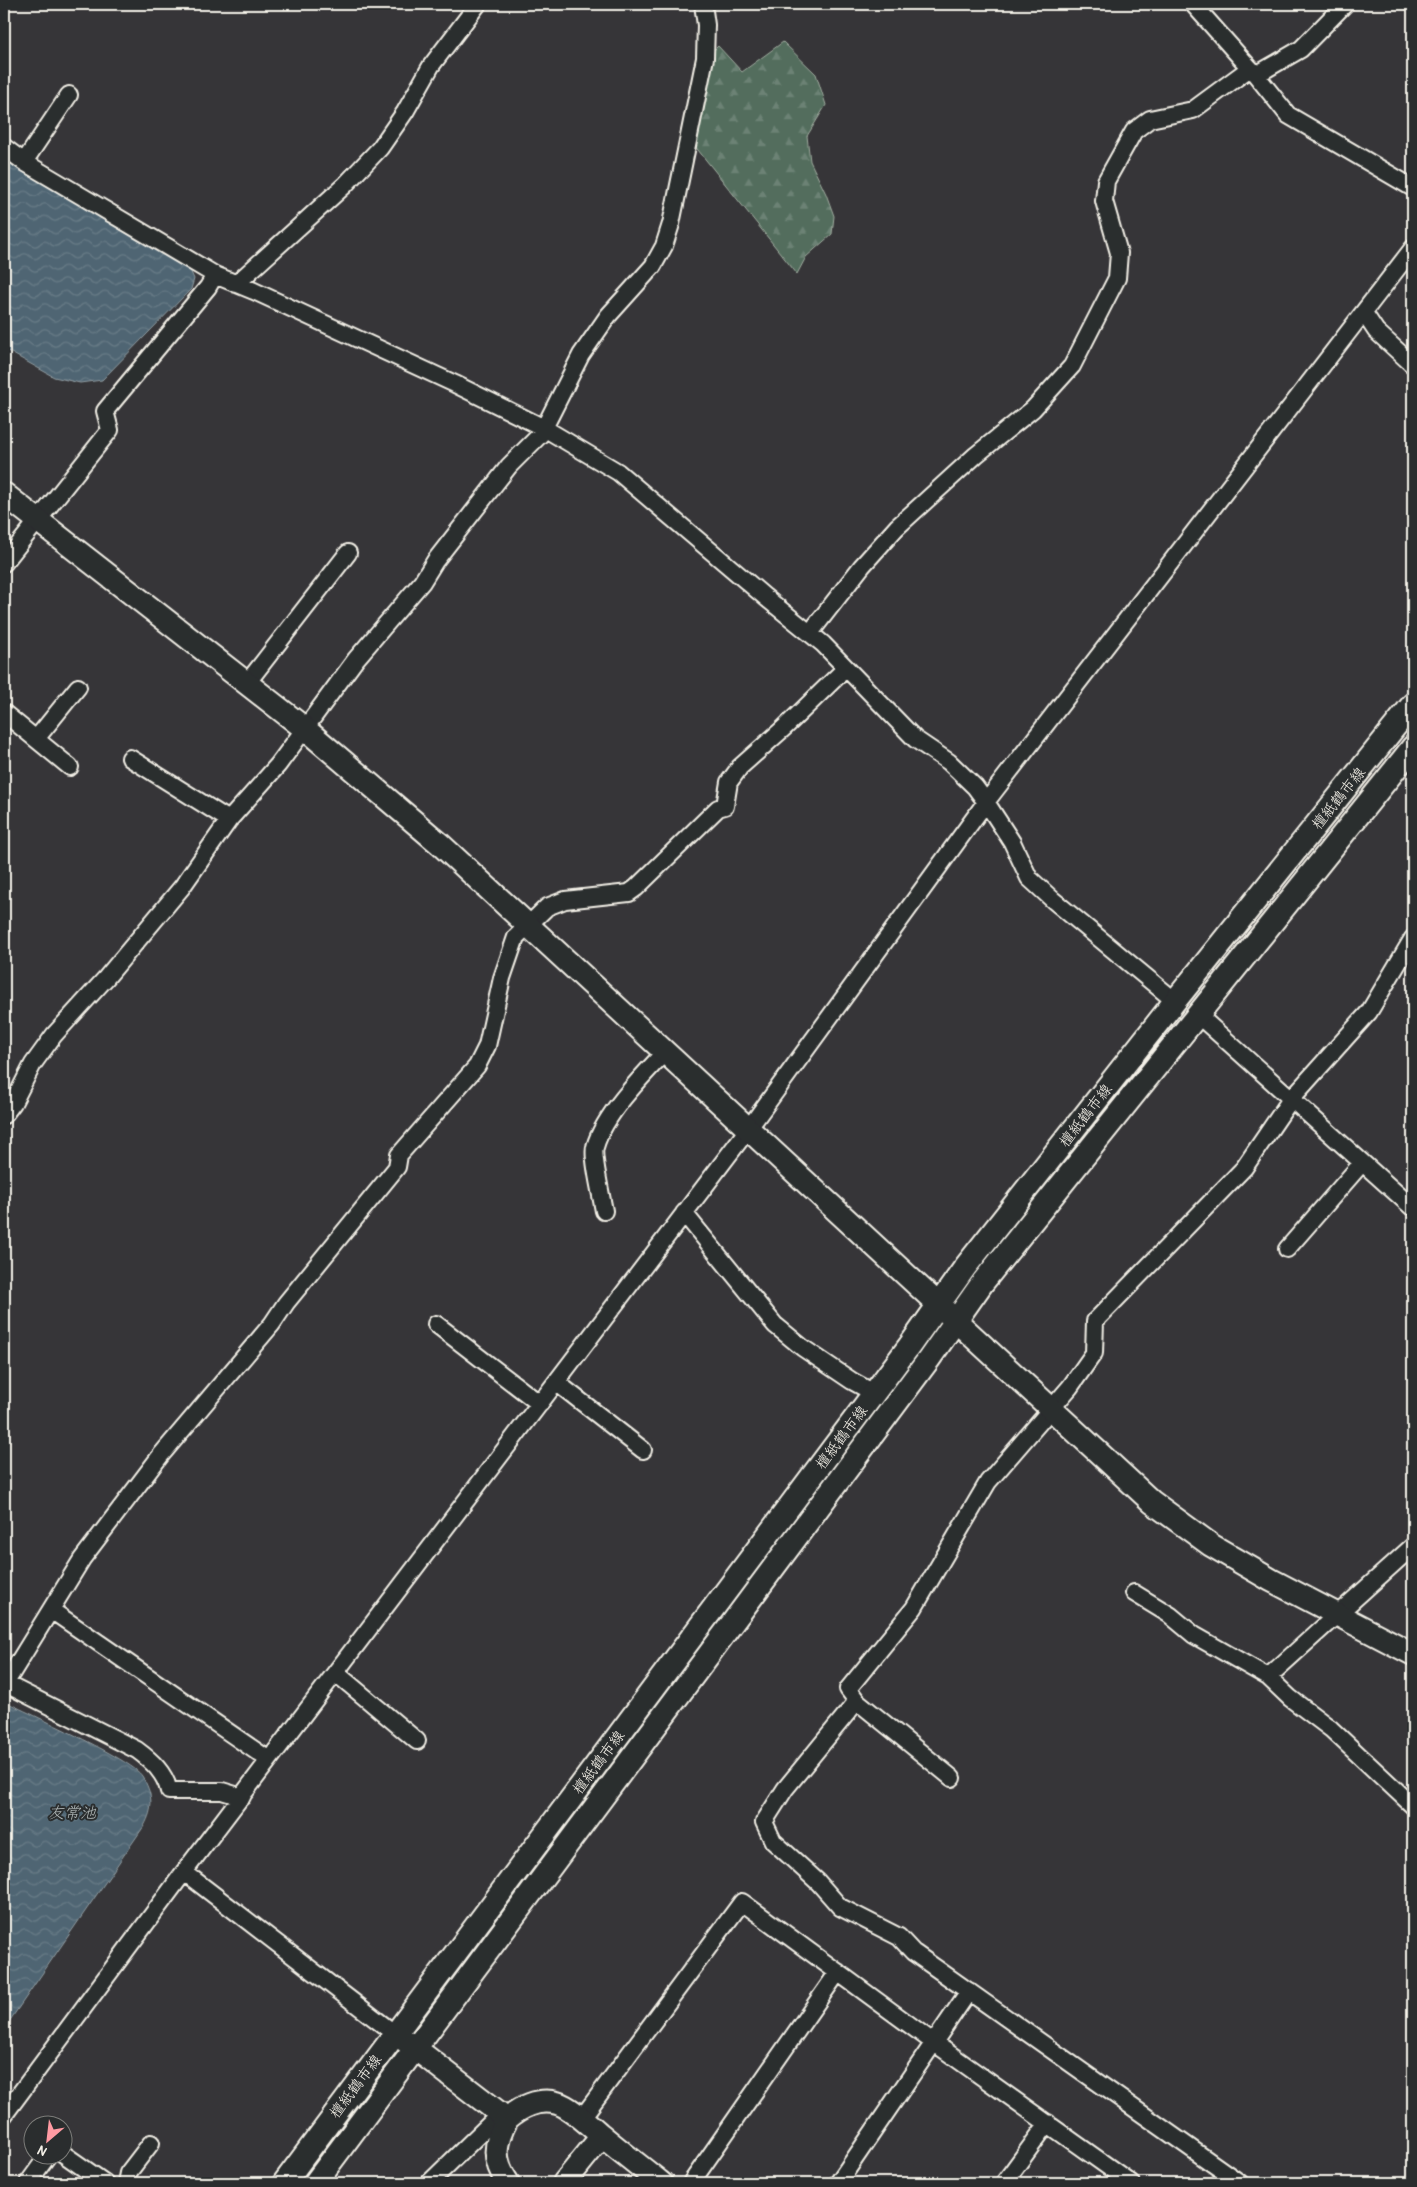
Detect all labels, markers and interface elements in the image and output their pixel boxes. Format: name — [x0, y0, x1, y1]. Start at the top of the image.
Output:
street label: 檀紙鶴市線 — [1306, 762, 1370, 834]
street label: 檀紙鶴市線 — [1054, 1079, 1116, 1151]
street label: 檀紙鶴市線 — [810, 1401, 872, 1473]
street label: 檀紙鶴市線 — [567, 1726, 629, 1798]
water label: 友常池 — [48, 1801, 97, 1823]
street label: 檀紙鶴市線 — [324, 2050, 386, 2122]
north arrow — [22, 2114, 72, 2164]
text: N — [33, 2142, 49, 2162]

